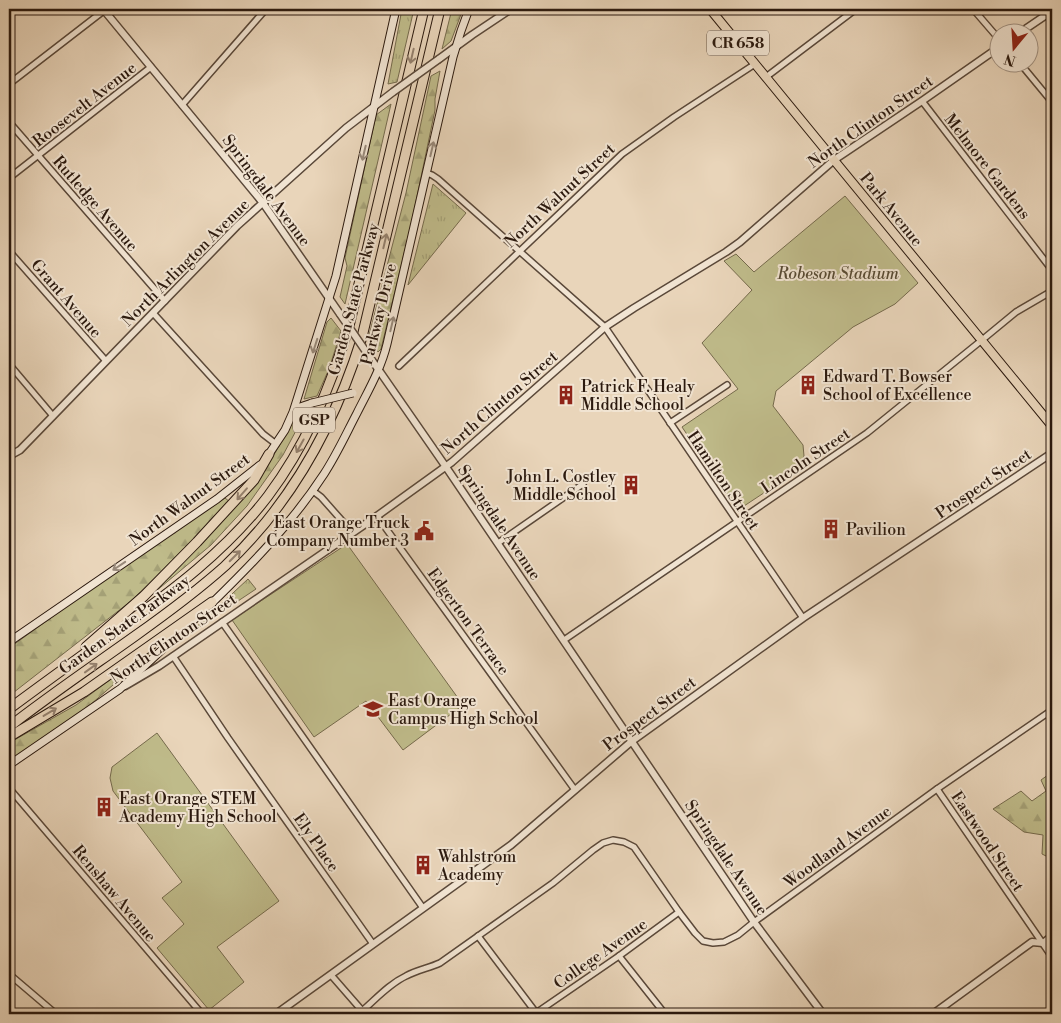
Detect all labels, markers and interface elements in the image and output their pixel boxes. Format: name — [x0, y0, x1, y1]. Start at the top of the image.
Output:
north arrow — [988, 22, 1038, 72]
road number: CR 658 — [707, 30, 769, 56]
one-way arrow — [407, 48, 416, 64]
text: N — [1002, 49, 1018, 70]
street label: Roosevelt Avenue — [29, 58, 140, 152]
street label: North Clinton Street — [804, 71, 937, 172]
street label: Melmore Gardens — [940, 110, 1035, 223]
street label: Springdale Avenue — [218, 131, 315, 250]
street label: North Walnut Street — [500, 139, 619, 252]
one-way arrow — [428, 141, 437, 157]
one-way arrow — [359, 145, 368, 161]
street label: Rutledge Avenue — [48, 152, 142, 256]
street label: Park Avenue — [855, 169, 927, 251]
street label: North Arlington Avenue — [118, 195, 254, 331]
street label: Garden State Parkway — [324, 221, 384, 378]
one-way arrow — [381, 233, 390, 249]
street label: Grant Avenue — [27, 255, 106, 342]
street label: Parkway Drive — [357, 261, 401, 367]
park label: Robeson Stadium — [776, 264, 900, 284]
one-way arrow — [388, 317, 397, 333]
one-way arrow — [309, 337, 319, 353]
street label: North Clinton Street — [437, 346, 562, 459]
place label: Edward T. Bowser School of Excellence — [823, 367, 972, 405]
building icon: Edward T. Bowser School of Excellence — [797, 374, 819, 396]
place label: Patrick F. Healy Middle School — [581, 377, 695, 415]
building icon: Patrick F. Healy Middle School — [555, 384, 577, 406]
road number: GSP — [293, 408, 335, 432]
street label: Lincoln Street — [757, 423, 854, 498]
street label: Hamilton Street — [683, 427, 764, 534]
one-way arrow — [295, 439, 305, 454]
street label: Prospect Street — [932, 444, 1036, 523]
street label: North Walnut Street — [125, 449, 254, 550]
street label: Springdale Avenue — [453, 461, 545, 584]
place label: John L. Costley Middle School — [506, 467, 616, 505]
building icon: John L. Costley Middle School — [620, 474, 642, 496]
one-way arrow — [236, 487, 247, 500]
place label: East Orange Truck Company Number 3 — [266, 513, 411, 551]
building icon: Pavilion — [820, 518, 842, 540]
public building icon: East Orange Truck Company Number 3 — [413, 520, 435, 542]
place label: Pavilion — [846, 520, 906, 540]
one-way arrow — [229, 550, 241, 562]
one-way arrow — [112, 561, 126, 571]
street label: Edgerton Terrace — [423, 564, 514, 679]
street label: Garden State Parkway — [55, 570, 194, 679]
street label: North Clinton Street — [107, 589, 241, 689]
one-way arrow — [84, 662, 97, 673]
street label: Prospect Street — [599, 672, 700, 755]
place label: East Orange Campus High School — [388, 691, 539, 729]
school or university icon: East Orange Campus High School — [362, 698, 384, 720]
one-way arrow — [43, 707, 57, 717]
street label: Eastwood Street — [946, 788, 1028, 896]
place label: East Orange STEM Academy High School — [118, 789, 277, 827]
building icon: East Orange STEM Academy High School — [93, 796, 115, 818]
street label: Springdale Avenue — [680, 796, 772, 919]
street label: Woodland Avenue — [779, 801, 895, 893]
street label: Ely Place — [289, 809, 344, 876]
street label: Renshaw Avenue — [68, 841, 161, 946]
place label: Wahlstrom Academy — [437, 847, 516, 885]
building icon: Wahlstrom Academy — [412, 854, 434, 876]
street label: College Avenue — [550, 914, 651, 993]

